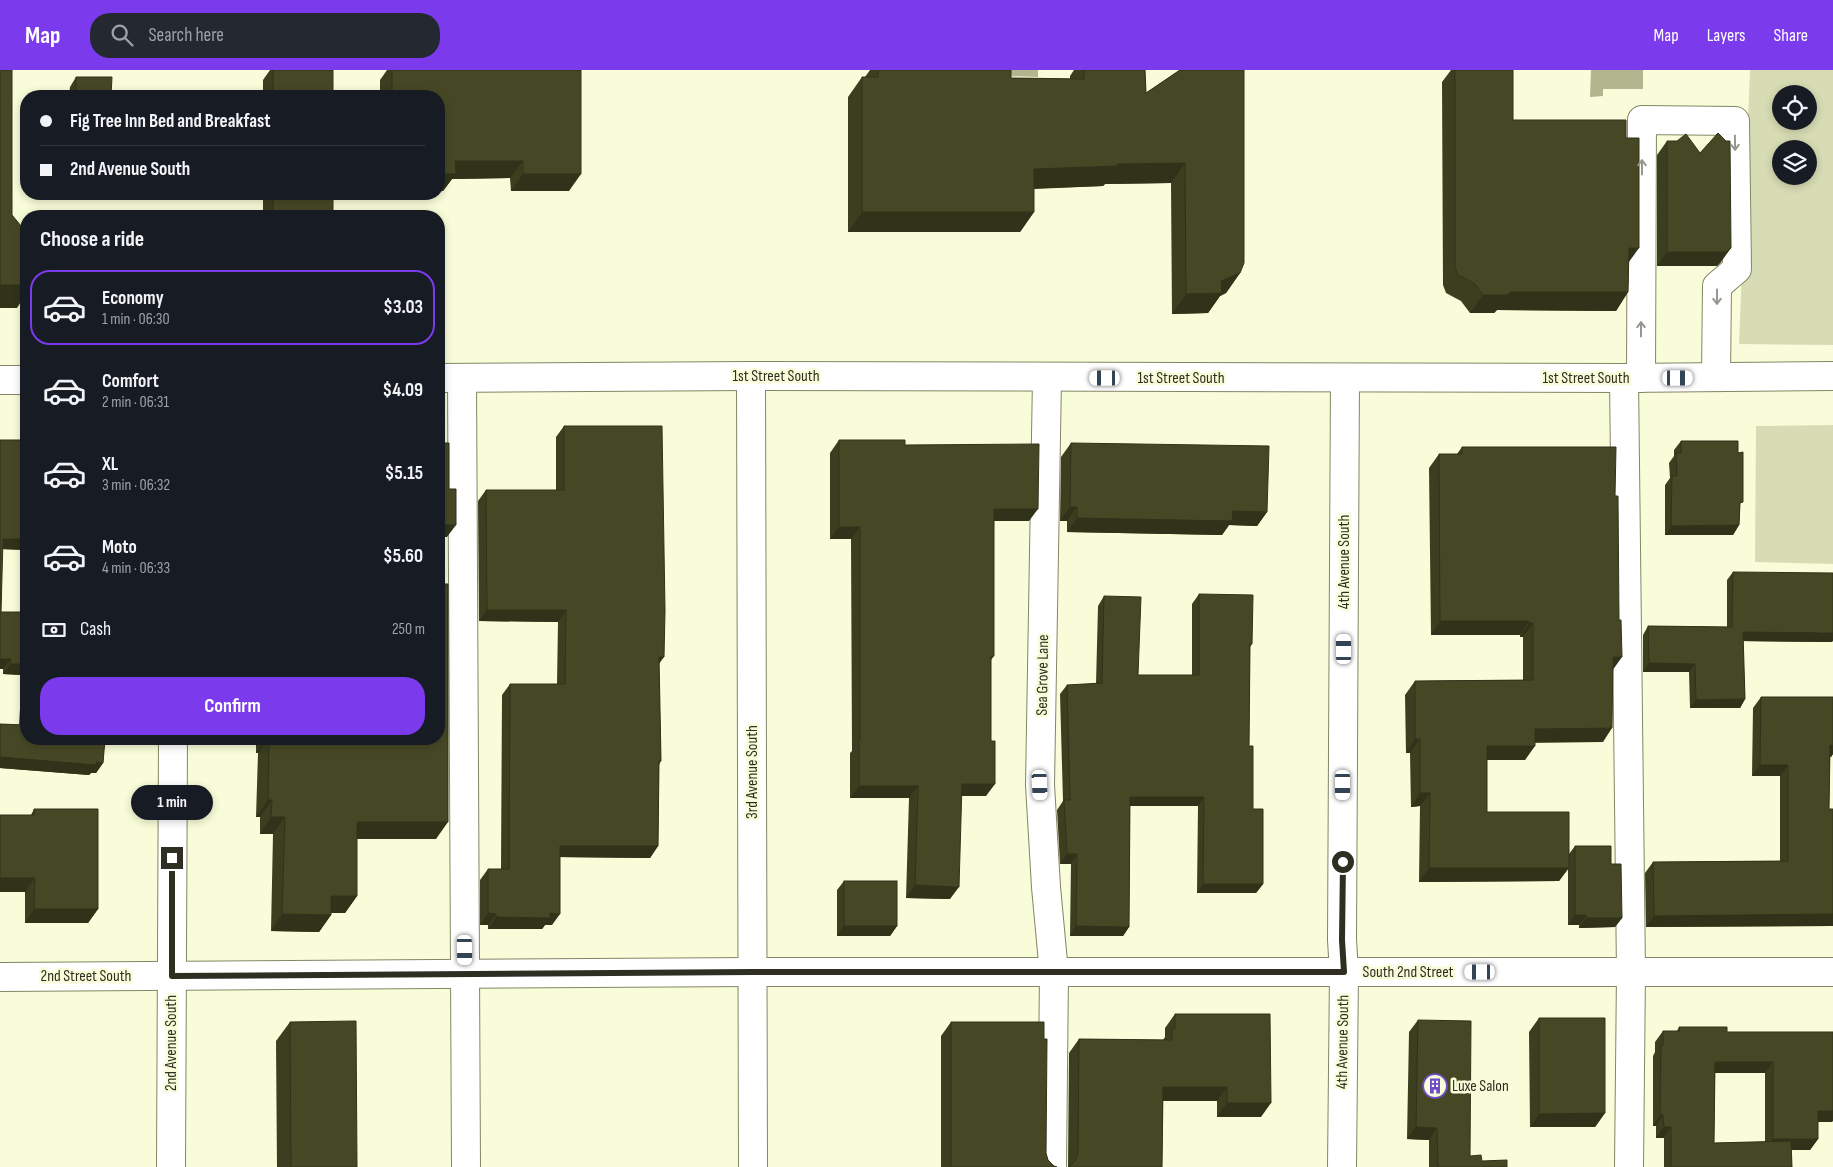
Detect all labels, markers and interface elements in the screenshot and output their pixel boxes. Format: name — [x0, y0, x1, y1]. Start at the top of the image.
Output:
search box — [90, 13, 440, 58]
text: Map — [25, 21, 60, 50]
icon: search — [108, 21, 136, 49]
text: Search here — [148, 24, 224, 47]
text: Map — [1654, 25, 1679, 46]
text: Layers — [1707, 25, 1746, 46]
text: Share — [1774, 25, 1808, 46]
map controls — [1772, 85, 1817, 185]
button: locate — [1772, 85, 1817, 130]
text: Fig Tree Inn Bed and Breakfast — [70, 110, 271, 133]
one-way arrow — [1730, 135, 1740, 151]
button: layers — [1772, 140, 1817, 185]
text: 2nd Avenue South — [70, 158, 190, 181]
one-way arrow — [1637, 159, 1647, 175]
text: Choose a ride — [40, 226, 144, 253]
icon: car — [42, 285, 87, 330]
text: Economy — [102, 287, 164, 310]
one-way arrow — [1712, 288, 1722, 304]
text: $3.03 — [383, 296, 423, 319]
text: 1 min · 06:30 — [102, 310, 170, 329]
one-way arrow — [1636, 321, 1646, 338]
street label: 1st Street South — [733, 367, 819, 386]
icon: car — [42, 368, 87, 413]
street label: 1st Street South — [1138, 369, 1224, 388]
street label: 1st Street South — [1543, 369, 1629, 388]
text: Comfort — [102, 370, 159, 393]
car — [1090, 371, 1120, 386]
car — [1663, 371, 1693, 386]
text: $4.09 — [382, 379, 423, 402]
text: 2 min · 06:31 — [102, 393, 169, 412]
icon: car — [42, 451, 87, 496]
text: XL — [102, 453, 118, 476]
text: $5.15 — [385, 462, 423, 485]
text: 3 min · 06:32 — [102, 476, 170, 495]
street label: 4th Avenue South — [1335, 515, 1354, 609]
icon: car — [42, 534, 87, 579]
text: Moto — [102, 536, 137, 559]
text: $5.60 — [383, 545, 423, 568]
text: 4 min · 06:33 — [102, 559, 170, 578]
icon: cash — [40, 616, 68, 644]
text: Cash — [80, 618, 111, 641]
text: 250 m — [392, 620, 425, 639]
street label: Sea Grove Lane — [1033, 634, 1053, 716]
car — [1336, 634, 1351, 664]
button: Confirm — [40, 677, 425, 735]
street label: 3rd Avenue South — [743, 725, 762, 819]
car — [1031, 770, 1048, 800]
car — [1335, 770, 1350, 800]
callout: 1 min — [131, 786, 213, 820]
text: 1 min — [157, 793, 187, 812]
route end — [161, 847, 183, 869]
route start — [1332, 851, 1354, 873]
car — [457, 935, 472, 965]
street label: South 2nd Street — [1363, 963, 1454, 982]
car — [1465, 965, 1495, 980]
street label: 2nd Street South — [41, 967, 131, 986]
street label: 2nd Avenue South — [162, 995, 181, 1091]
street label: 4th Avenue South — [1333, 995, 1353, 1089]
building icon: Luxe Salon — [1422, 1073, 1448, 1099]
place label: Luxe Salon — [1452, 1077, 1509, 1096]

